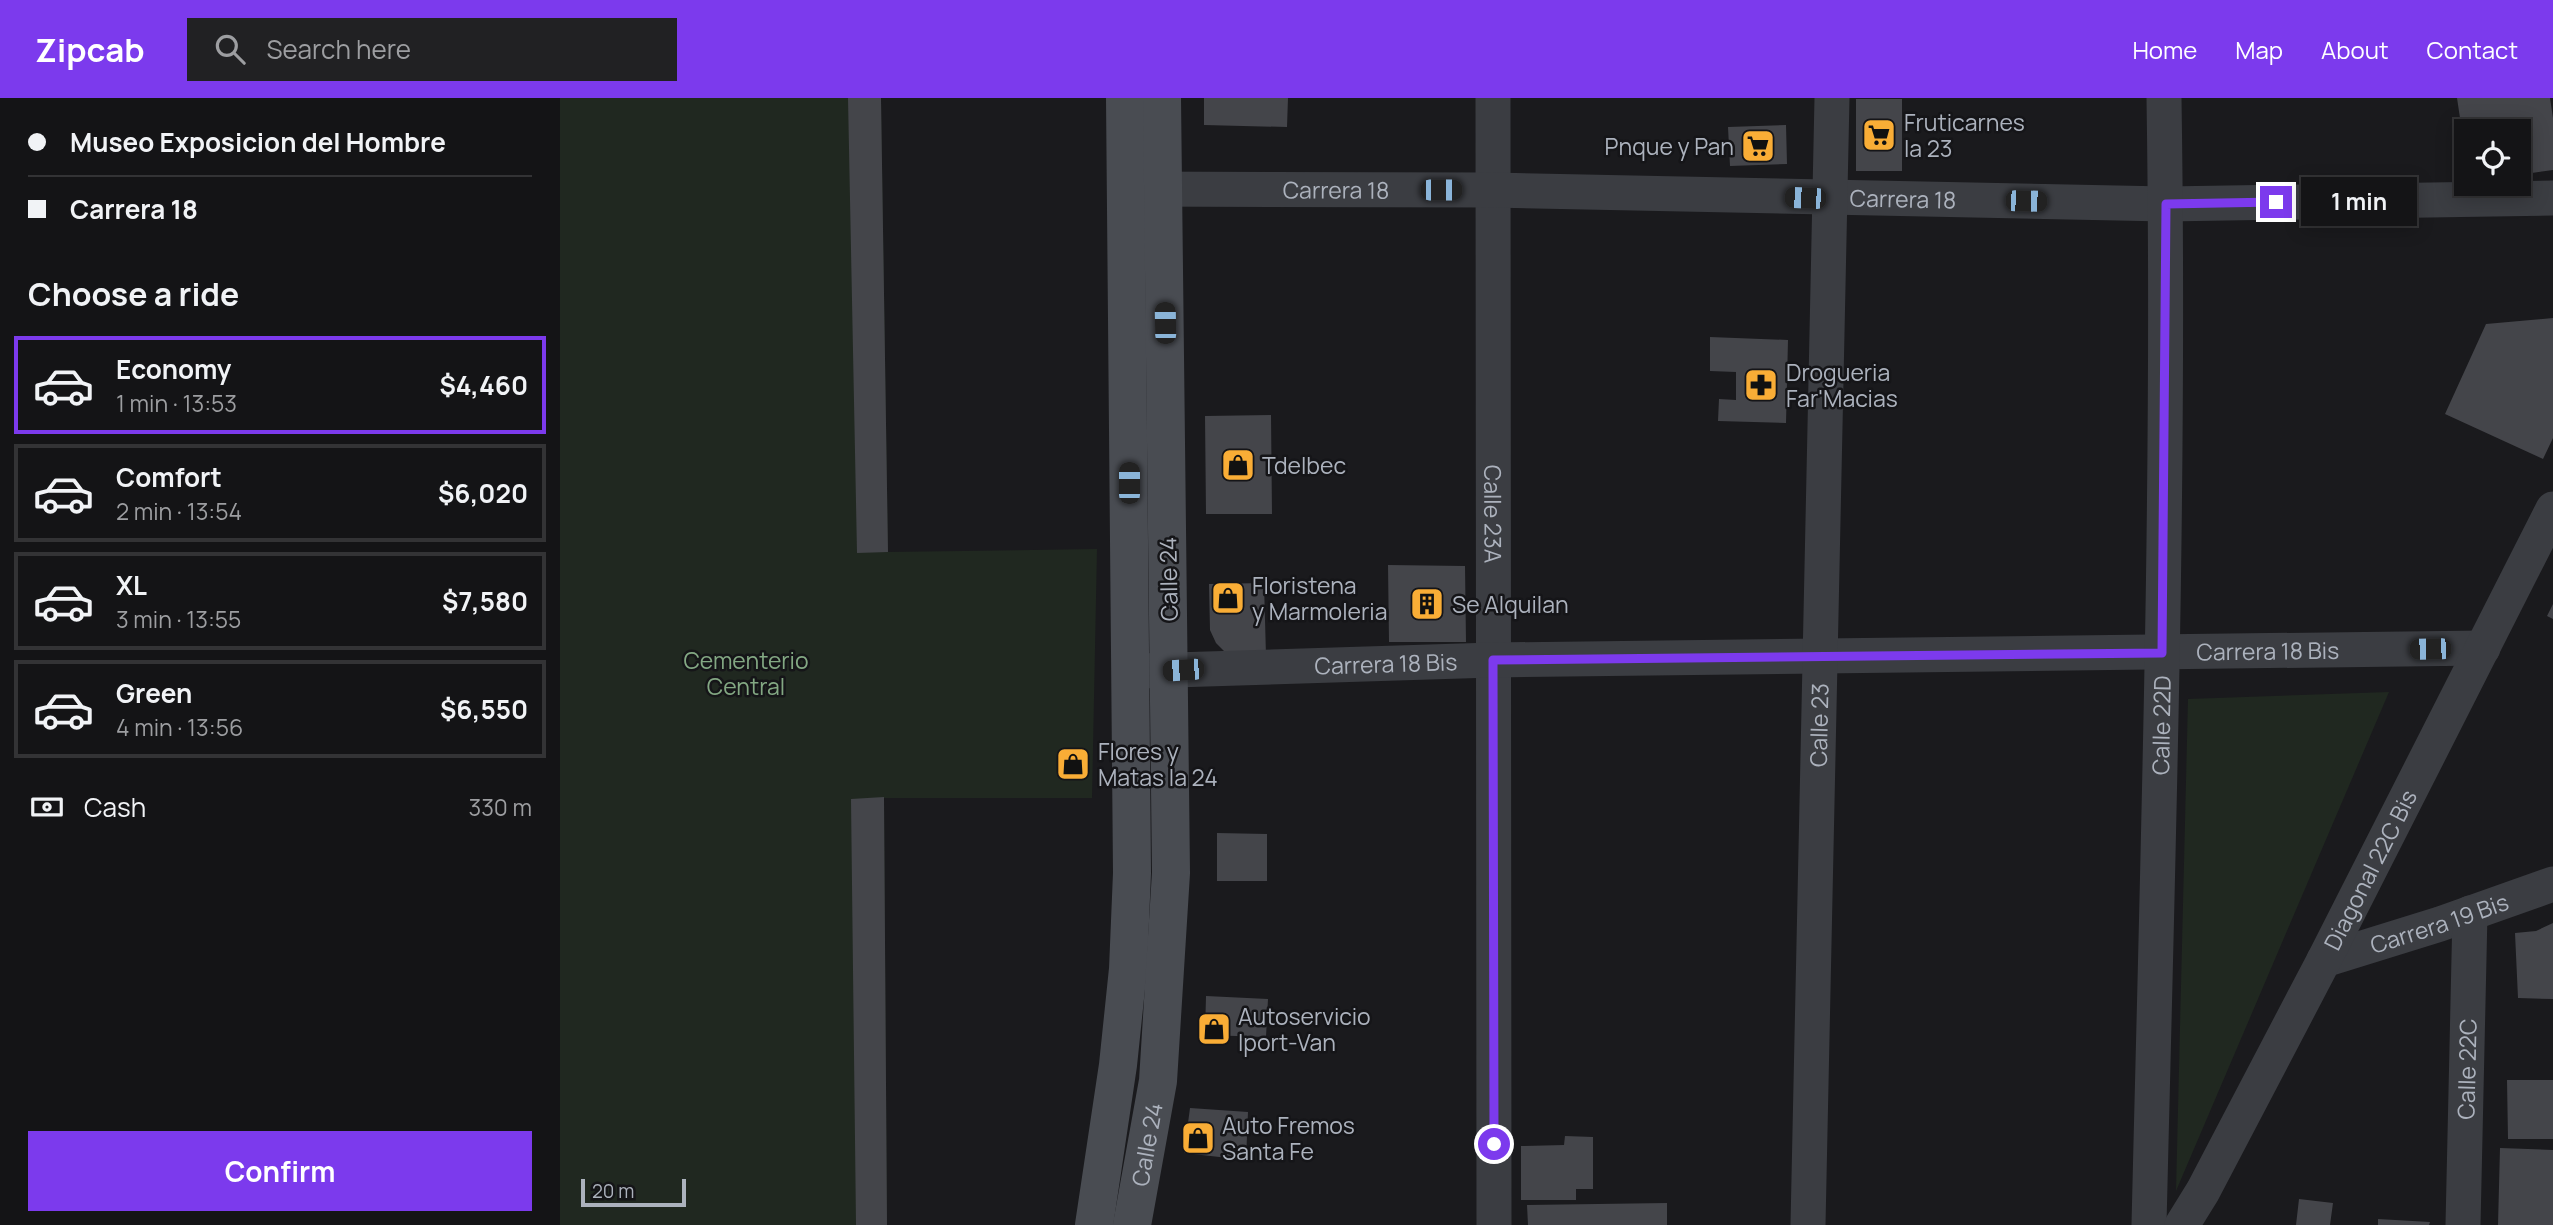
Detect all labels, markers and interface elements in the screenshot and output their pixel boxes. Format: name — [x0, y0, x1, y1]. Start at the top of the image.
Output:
search box — [187, 18, 677, 81]
text: Zipcab — [35, 27, 145, 72]
icon: search — [211, 30, 249, 68]
text: Search here — [267, 31, 411, 67]
text: Home — [2132, 33, 2197, 66]
text: Map — [2235, 33, 2283, 66]
text: About — [2321, 33, 2389, 66]
text: Contact — [2427, 33, 2518, 66]
place label: Fruticarnes la 23 — [1904, 106, 2025, 164]
supermarket icon: Fruticarnes la 23 — [1860, 116, 1898, 154]
map controls — [2454, 119, 2531, 196]
button: locate — [2454, 119, 2531, 196]
text: Museo Exposicion del Hombre — [70, 124, 446, 160]
supermarket icon: Pnque y Pan — [1739, 127, 1777, 165]
place label: Pnque y Pan — [1605, 130, 1734, 162]
street label: Carrera 18 — [1283, 173, 1389, 206]
callout: 1 min — [2300, 178, 2416, 226]
car — [1421, 180, 1463, 201]
street label: Carrera 18 — [1849, 181, 1957, 216]
text: 1 min — [2331, 185, 2387, 217]
route end — [2260, 186, 2292, 218]
car — [1784, 187, 1827, 209]
car — [2005, 190, 2048, 212]
text: Carrera 18 — [70, 191, 198, 227]
text: Choose a ride — [28, 272, 239, 316]
car — [1155, 302, 1176, 344]
text: Economy — [116, 351, 231, 387]
icon: car — [32, 354, 95, 417]
place label: Drogueria Far'Macias — [1786, 356, 1898, 414]
pharmacy icon: Drogueria Far'Macias — [1742, 366, 1780, 404]
text: $4,460 — [439, 367, 528, 403]
text: 1 min · 13:53 — [116, 387, 237, 419]
shop icon: Tdelbec — [1219, 446, 1257, 484]
place label: Tdelbec — [1262, 449, 1346, 481]
text: Comfort — [116, 459, 222, 495]
icon: car — [32, 462, 95, 525]
car — [1119, 462, 1140, 504]
street label: Calle 23A — [1477, 465, 1509, 564]
text: $6,020 — [438, 475, 528, 511]
text: 2 min · 13:54 — [116, 495, 242, 527]
street label: Calle 24 — [1151, 537, 1185, 621]
text: XL — [116, 567, 147, 603]
place label: Floristena y Marmoleria — [1252, 569, 1387, 627]
icon: car — [32, 570, 95, 633]
shop icon: Floristena y Marmoleria — [1209, 579, 1247, 617]
text: $7,580 — [442, 583, 528, 619]
building icon: Se Alquilan — [1408, 585, 1446, 623]
place label: Se Alquilan — [1452, 588, 1569, 620]
text: 3 min · 13:55 — [116, 603, 241, 635]
street label: Carrera 18 Bis — [2196, 634, 2339, 667]
car — [2409, 638, 2452, 660]
park label: Cementerio Central — [683, 644, 809, 702]
street label: Carrera 18 Bis — [1314, 645, 1458, 682]
car — [1162, 658, 1205, 682]
text: Green — [116, 675, 192, 711]
street label: Calle 22D — [2144, 675, 2178, 775]
icon: car — [32, 678, 95, 741]
street label: Calle 23 — [1802, 683, 1836, 767]
text: $6,550 — [440, 691, 528, 727]
text: 4 min · 13:56 — [116, 711, 243, 743]
place label: Flores y Matas la 24 — [1098, 735, 1218, 793]
shop icon: Flores y Matas la 24 — [1054, 745, 1092, 783]
street label: Diagonal 22C Bis — [2316, 784, 2424, 955]
icon: cash — [28, 788, 66, 826]
text: Cash — [84, 789, 146, 825]
text: 330 m — [468, 791, 532, 823]
street label: Carrera 19 Bis — [2366, 885, 2513, 961]
place label: Autoservicio Iport-Van — [1238, 1000, 1371, 1058]
shop icon: Autoservicio Iport-Van — [1195, 1010, 1233, 1048]
street label: Calle 22C — [2449, 1018, 2484, 1120]
street label: Calle 24 — [1123, 1100, 1170, 1189]
place label: Auto Fremos Santa Fe — [1222, 1109, 1355, 1167]
shop icon: Auto Fremos Santa Fe — [1179, 1119, 1217, 1157]
route start — [1478, 1128, 1510, 1160]
button: Confirm — [28, 1131, 532, 1211]
scale bar — [581, 1176, 686, 1208]
text: 20 m — [592, 1178, 634, 1204]

